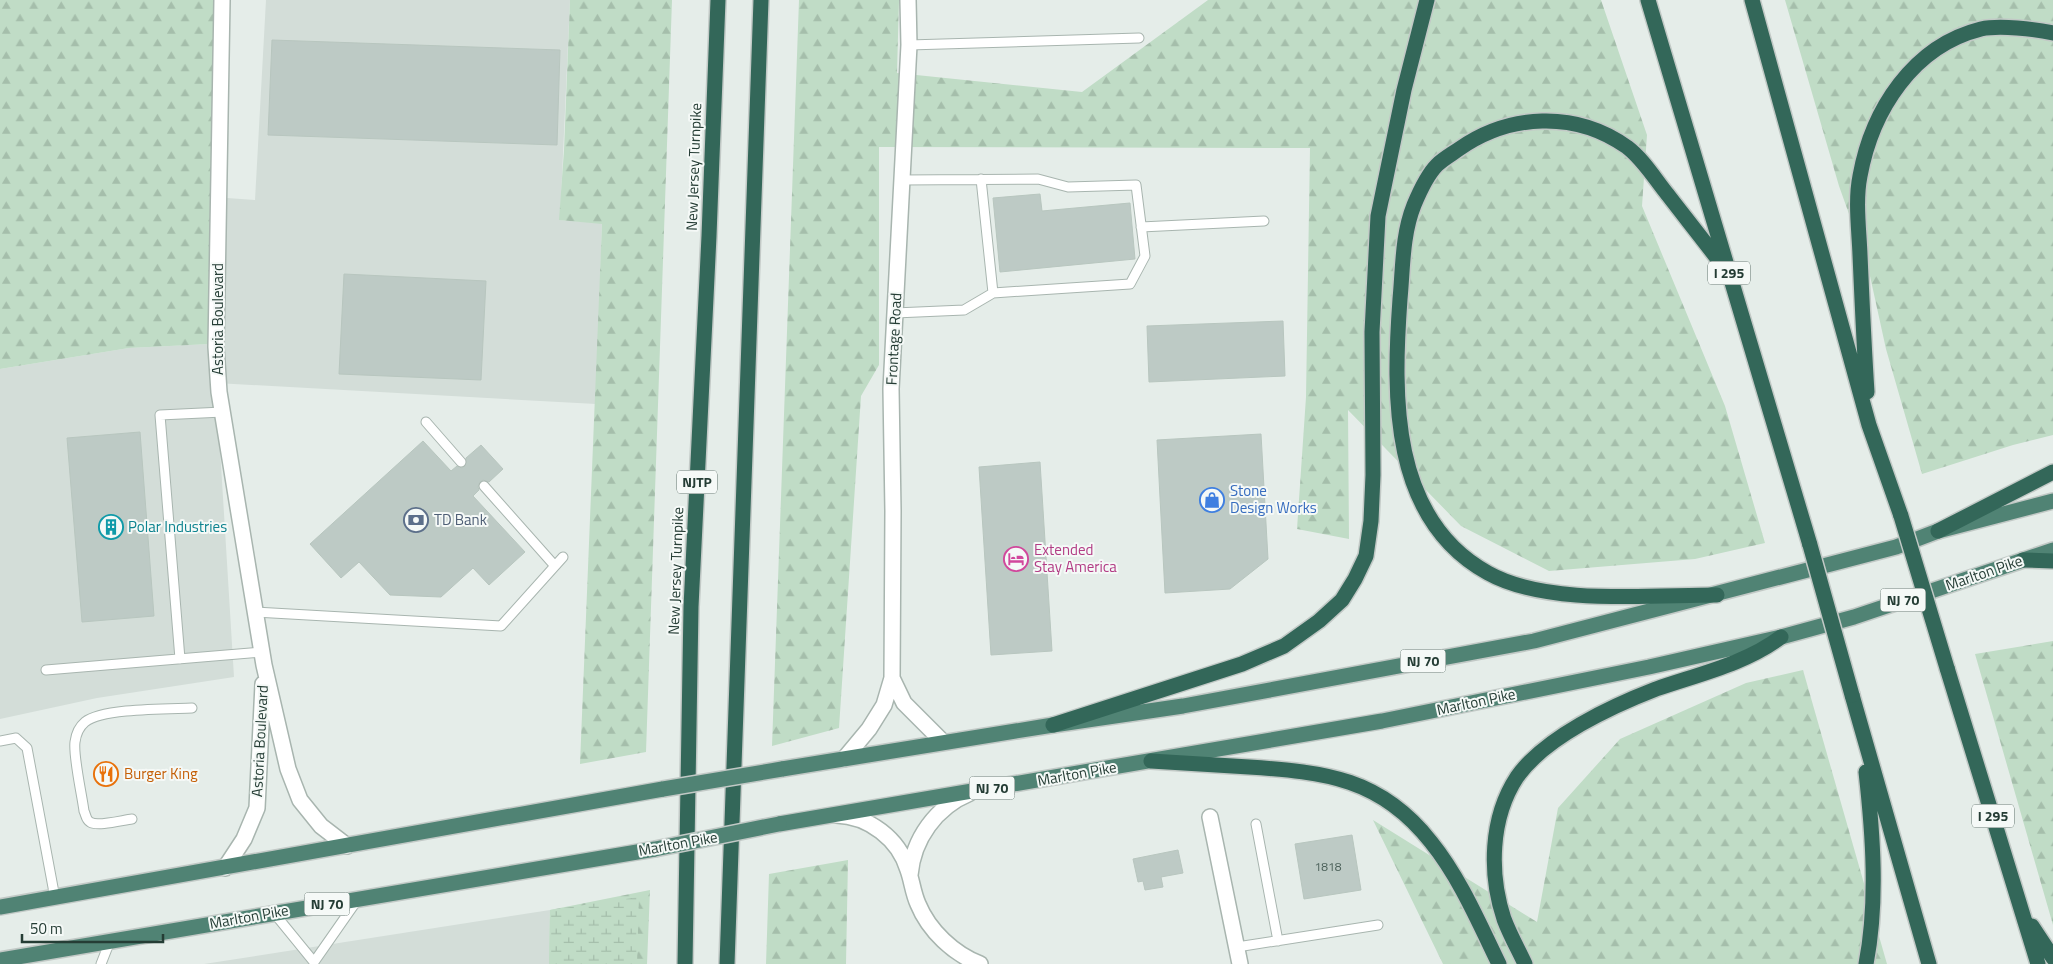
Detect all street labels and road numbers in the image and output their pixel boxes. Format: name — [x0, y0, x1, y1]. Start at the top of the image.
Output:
street label: New Jersey Turnpike — [680, 103, 707, 231]
road number: I 295 — [1708, 262, 1750, 284]
street label: Astoria Boulevard — [206, 263, 229, 375]
street label: Frontage Road — [880, 292, 907, 386]
road number: NJTP — [677, 471, 717, 494]
street label: New Jersey Turnpike — [662, 507, 689, 635]
street label: Marlton Pike — [1942, 549, 2025, 596]
road number: NJ 70 — [1880, 588, 1926, 612]
road number: NJ 70 — [1400, 649, 1446, 672]
street label: Marlton Pike — [1434, 682, 1517, 721]
street label: Astoria Boulevard — [245, 684, 274, 797]
street label: Marlton Pike — [1035, 755, 1118, 792]
road number: NJ 70 — [970, 776, 1014, 800]
road number: I 295 — [1972, 804, 2014, 828]
street label: Marlton Pike — [636, 825, 719, 862]
road number: NJ 70 — [304, 892, 350, 916]
street label: Marlton Pike — [207, 898, 290, 935]

